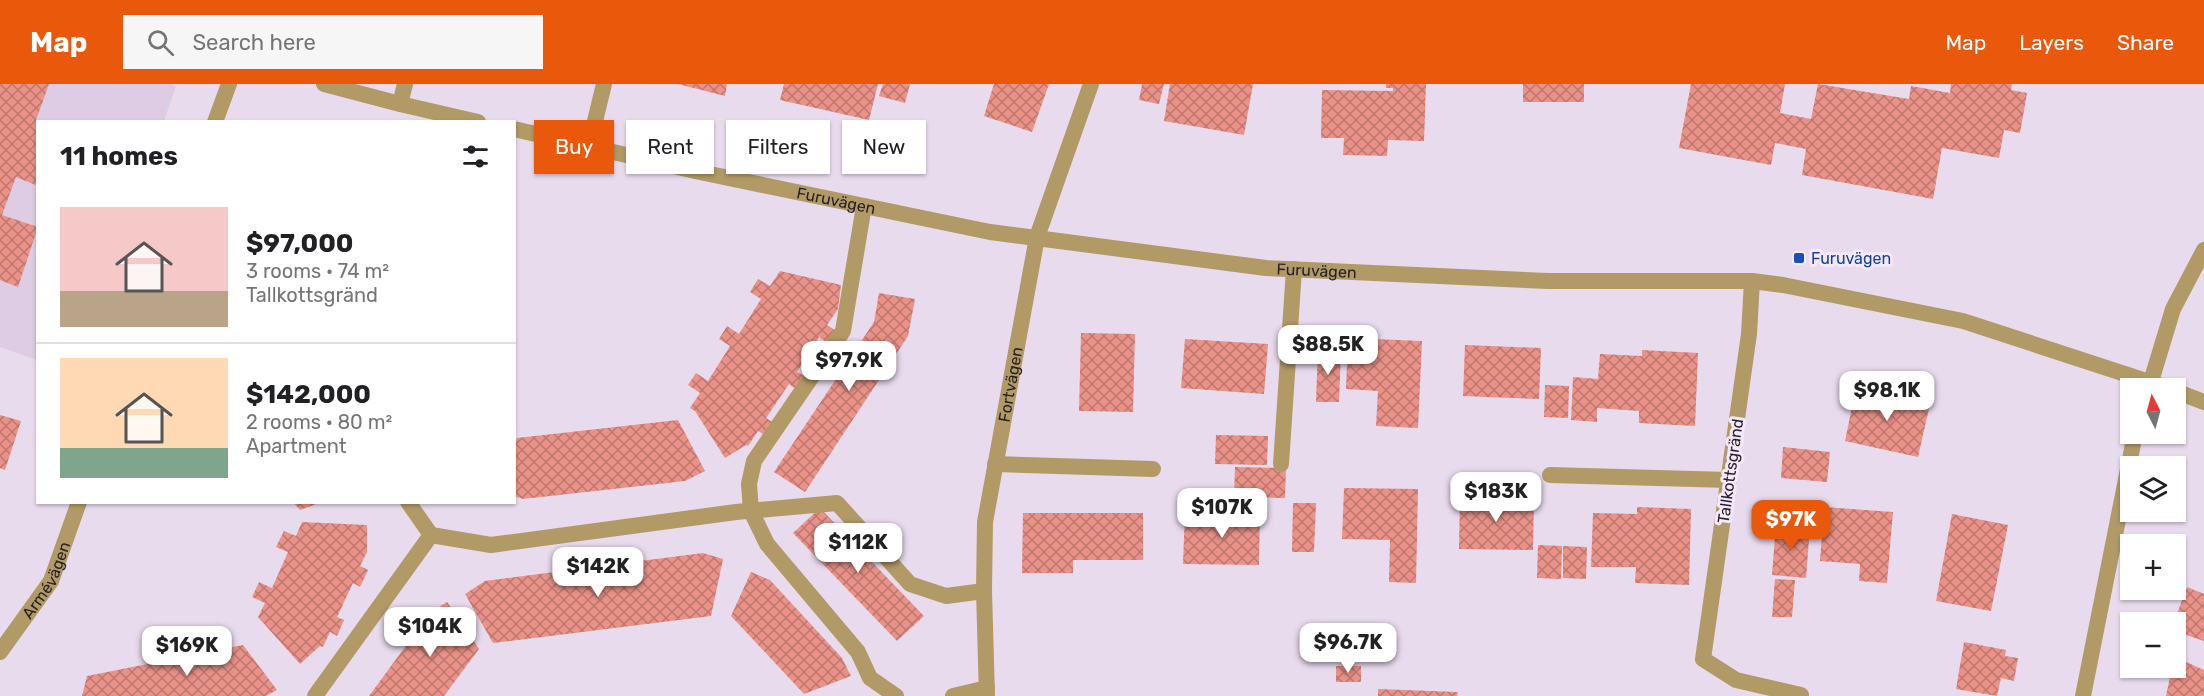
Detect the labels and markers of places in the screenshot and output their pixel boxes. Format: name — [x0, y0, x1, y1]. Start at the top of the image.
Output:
place label: Furuvägen — [1811, 249, 1891, 268]
marker: Furuvägen — [1792, 251, 1806, 265]
pin: $88.5K — [1279, 325, 1377, 376]
pin: $97.9K — [800, 341, 898, 392]
pin: $98.1K — [1838, 371, 1936, 422]
pin: $183K — [1454, 472, 1538, 523]
pin: $107K — [1180, 488, 1264, 539]
pin: $97K — [1755, 500, 1827, 551]
pin: $112K — [816, 523, 900, 574]
pin: $142K — [556, 547, 640, 598]
pin: $104K — [388, 607, 472, 658]
pin: $96.7K — [1299, 623, 1397, 674]
pin: $169K — [145, 626, 229, 677]

